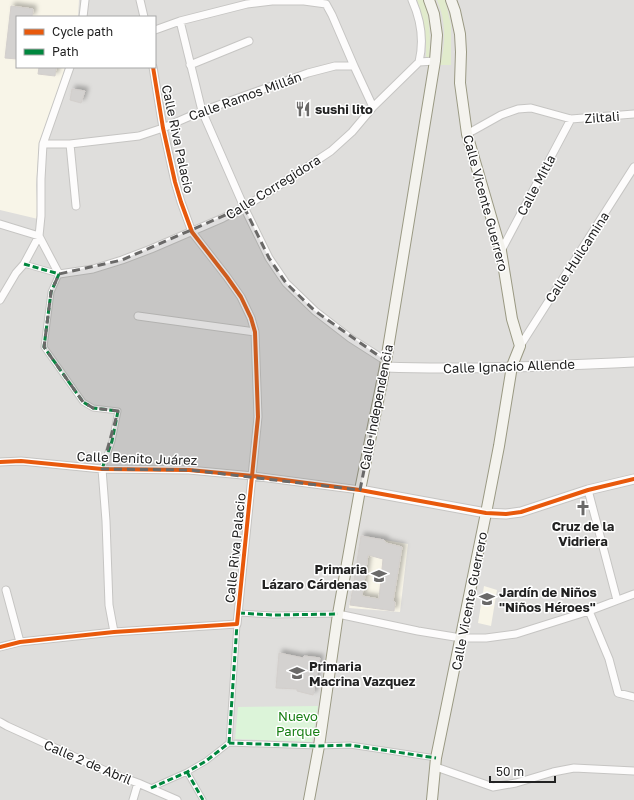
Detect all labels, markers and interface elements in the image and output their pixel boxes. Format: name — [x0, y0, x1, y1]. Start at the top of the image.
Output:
legend — [16, 16, 156, 68]
text: Cycle path — [52, 24, 113, 39]
text: Path — [52, 44, 79, 59]
street label: Calle Ramos Millán — [186, 68, 304, 124]
street label: Calle Riva Palacio — [159, 83, 197, 195]
restaurant icon: sushi lito — [294, 100, 312, 118]
place label: sushi lito — [315, 101, 373, 117]
street label: Ziltali — [584, 108, 620, 126]
street label: Calle Vicente Guerrero — [460, 133, 512, 273]
street label: Calle Corregidora — [223, 151, 323, 223]
street label: Calle Mitla — [513, 152, 559, 218]
street label: Calle Huilcamina — [542, 209, 612, 305]
street label: Calle Independencia — [356, 343, 396, 471]
street label: Calle Ignacio Allende — [443, 356, 575, 376]
street label: Calle Benito Juárez — [76, 448, 198, 468]
street label: Calle Riva Palacio — [221, 492, 249, 604]
church icon: Cruz de la Vidriera — [574, 499, 592, 517]
place label: Cruz de la Vidriera — [552, 518, 615, 549]
street label: Calle Vicente Guerrero — [448, 530, 490, 672]
place label: Primaria Lázaro Cárdenas — [262, 561, 367, 592]
school or university icon: Primaria Lázaro Cárdenas — [370, 567, 388, 585]
place label: Jardín de Niños "Niños Héroes" — [499, 584, 597, 615]
school or university icon: Jardín de Niños "Niños Héroes" — [478, 590, 496, 608]
place label: Primaria Macrina Vazquez — [309, 658, 416, 689]
school or university icon: Primaria Macrina Vazquez — [288, 664, 306, 682]
park label: Nuevo Parque — [276, 708, 320, 739]
street label: Calle 2 de Abril — [42, 736, 134, 788]
scale bar — [490, 758, 555, 784]
text: 50 m — [496, 764, 524, 779]

